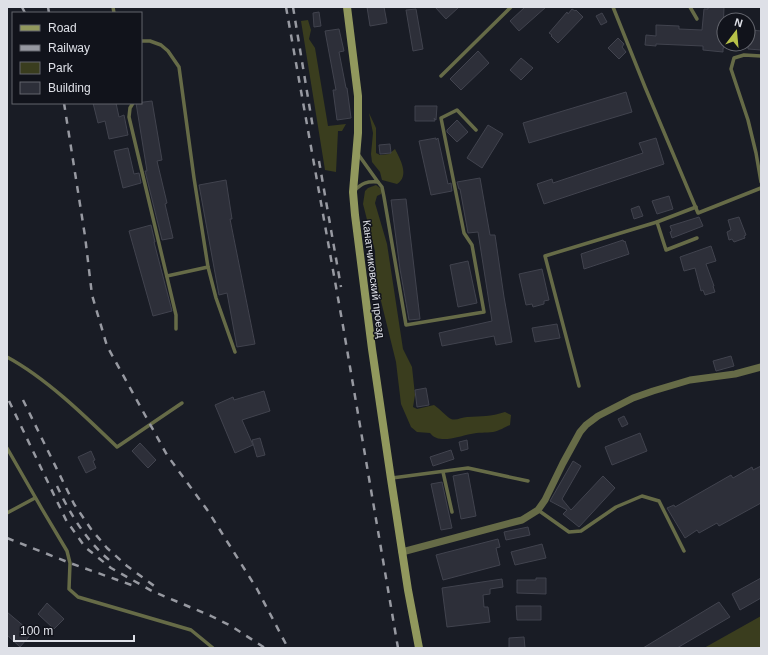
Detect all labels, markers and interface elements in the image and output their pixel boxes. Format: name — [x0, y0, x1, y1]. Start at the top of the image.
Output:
legend — [12, 12, 142, 104]
north arrow — [716, 12, 756, 52]
text: N — [733, 16, 744, 29]
text: Road — [48, 21, 77, 35]
text: Railway — [48, 41, 90, 55]
text: Park — [48, 61, 74, 75]
text: Building — [48, 81, 91, 95]
street label: Канатчиковский проезд — [361, 219, 387, 339]
scale bar — [14, 617, 134, 643]
text: 100 m — [20, 624, 53, 638]

